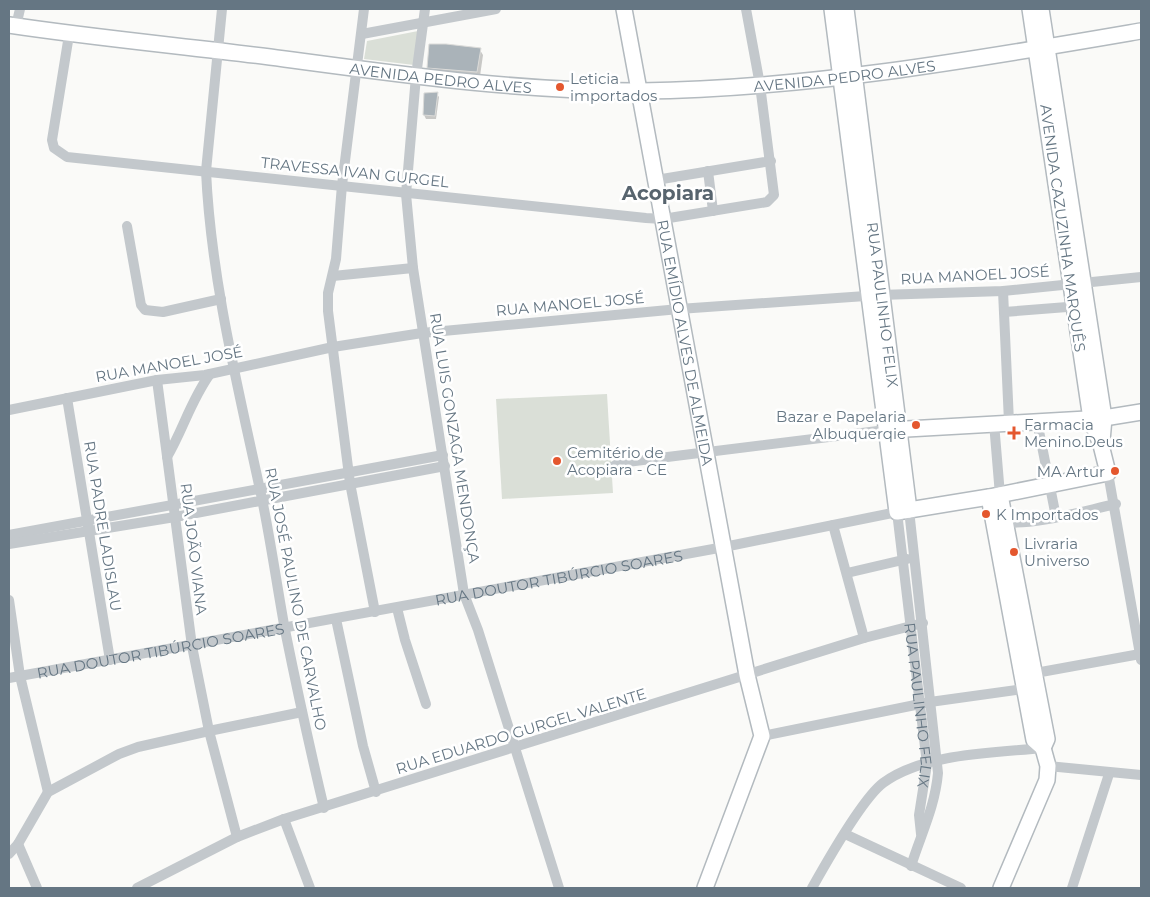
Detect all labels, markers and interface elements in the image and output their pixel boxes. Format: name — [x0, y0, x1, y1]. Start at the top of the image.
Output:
street label: AVENIDA PEDRO ALVES — [753, 55, 937, 95]
street label: AVENIDA PEDRO ALVES — [349, 58, 532, 97]
place label: Leticia importados — [570, 69, 657, 105]
marker: Leticia importados — [554, 81, 566, 93]
street label: AVENIDA CAZUZINHA MARQUÊS — [1036, 103, 1090, 353]
street label: TRAVESSA IVAN GURGEL — [260, 153, 450, 191]
district label: Acopiara — [621, 181, 714, 205]
street label: RUA EMÍDIO ALVES DE ALMEIDA — [654, 218, 718, 467]
street label: RUA PAULINHO FELIX — [863, 221, 903, 389]
street label: RUA MANOEL JOSÉ — [900, 262, 1050, 288]
street label: RUA MANOEL JOSÉ — [495, 288, 645, 320]
street label: RUA LUIS GONZAGA MENDONÇA — [426, 311, 484, 565]
street label: RUA MANOEL JOSÉ — [94, 342, 244, 386]
place label: Bazar e Papelaria Albuquerqie — [776, 407, 906, 443]
place label: Farmacia Menino.Deus — [1024, 415, 1123, 451]
marker: Bazar e Papelaria Albuquerqie — [910, 419, 922, 431]
marker: Farmacia Menino.Deus — [1008, 427, 1020, 439]
street label: RUA PADRE LADISLAU — [80, 439, 126, 613]
place label: Cemitério de Acopiara - CE — [567, 443, 667, 479]
marker: Cemitério de Acopiara - CE — [551, 455, 563, 467]
place label: MA Artur — [1037, 462, 1105, 481]
marker: MA Artur — [1109, 465, 1121, 477]
street label: RUA JOSÉ PAULINO DE CARVALHO — [261, 466, 331, 732]
street label: RUA JOÃO VIANA — [176, 482, 212, 616]
place label: K Importados — [996, 505, 1098, 524]
marker: K Importados — [980, 508, 992, 520]
place label: Livraria Universo — [1024, 534, 1090, 570]
street label: RUA DOUTOR TIBÚRCIO SOARES — [434, 545, 684, 609]
marker: Livraria Universo — [1008, 546, 1020, 558]
street label: RUA DOUTOR TIBÚRCIO SOARES — [35, 618, 286, 682]
street label: RUA PAULINHO FELIX — [901, 621, 937, 789]
street label: RUA EDUARDO GURGEL VALENTE — [393, 684, 649, 778]

